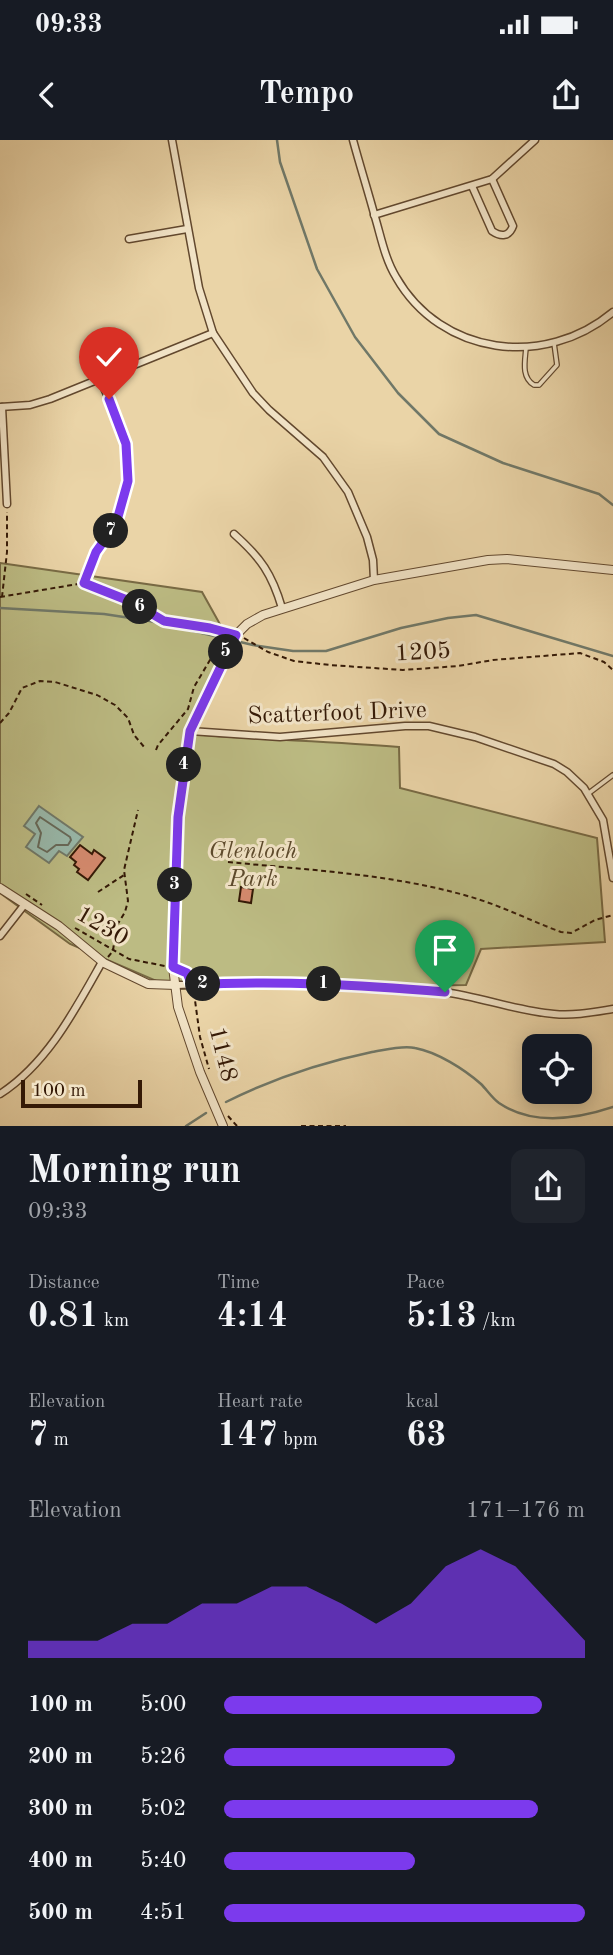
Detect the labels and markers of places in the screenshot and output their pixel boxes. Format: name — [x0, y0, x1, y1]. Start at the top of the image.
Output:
pin — [79, 327, 139, 399]
pin: 7 — [94, 514, 128, 548]
pin: 6 — [122, 589, 158, 624]
pin: 5 — [208, 634, 244, 670]
pin: 4 — [166, 748, 202, 782]
pin: 3 — [158, 868, 192, 902]
pin — [415, 920, 475, 992]
pin: 2 — [186, 966, 220, 1002]
pin: 1 — [306, 966, 342, 1002]

